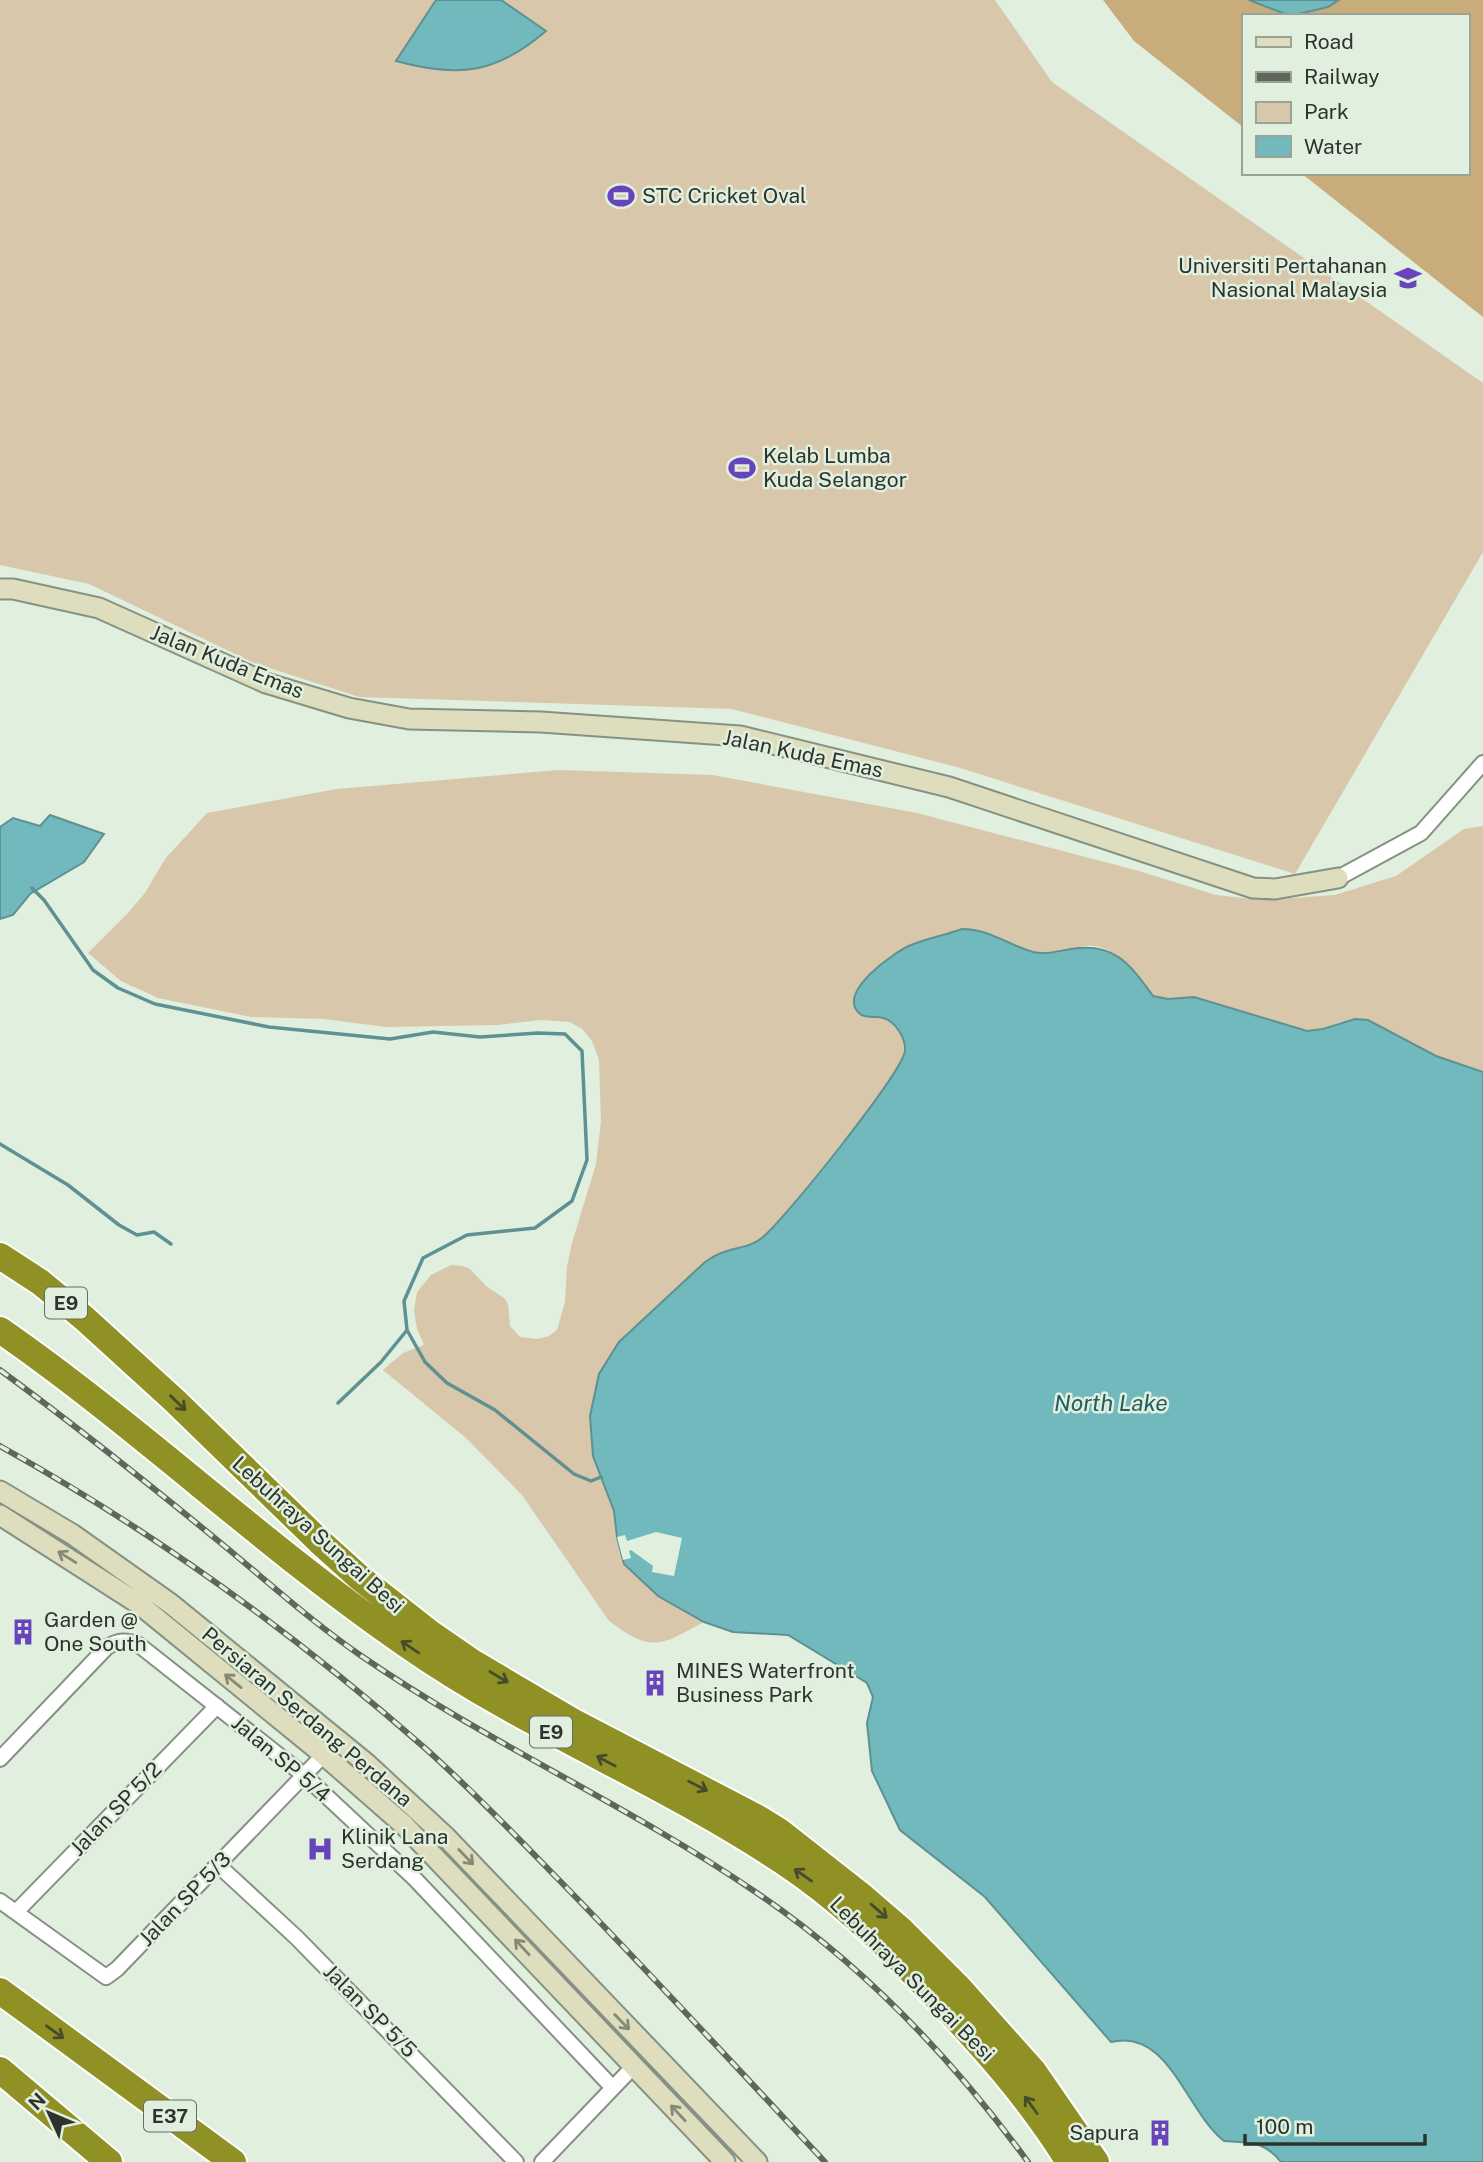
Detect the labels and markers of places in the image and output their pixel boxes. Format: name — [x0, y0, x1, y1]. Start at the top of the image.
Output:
sports icon: STC Cricket Oval — [606, 181, 636, 211]
place label: STC Cricket Oval — [642, 183, 806, 208]
place label: Universiti Pertahanan Nasional Malaysia — [1178, 253, 1387, 302]
school or university icon: Universiti Pertahanan Nasional Malaysia — [1393, 263, 1423, 293]
place label: Kelab Lumba Kuda Selangor — [763, 443, 907, 492]
sports icon: Kelab Lumba Kuda Selangor — [727, 453, 757, 483]
place label: Garden @ One South — [44, 1607, 147, 1656]
building icon: Garden @ One South — [8, 1617, 38, 1647]
place label: MINES Waterfront Business Park — [676, 1658, 855, 1707]
building icon: MINES Waterfront Business Park — [640, 1668, 670, 1698]
place label: Klinik Lana Serdang — [341, 1824, 448, 1873]
hospital icon: Klinik Lana Serdang — [305, 1834, 335, 1864]
building icon: Sapura — [1145, 2118, 1175, 2148]
place label: Sapura — [1069, 2120, 1139, 2145]

